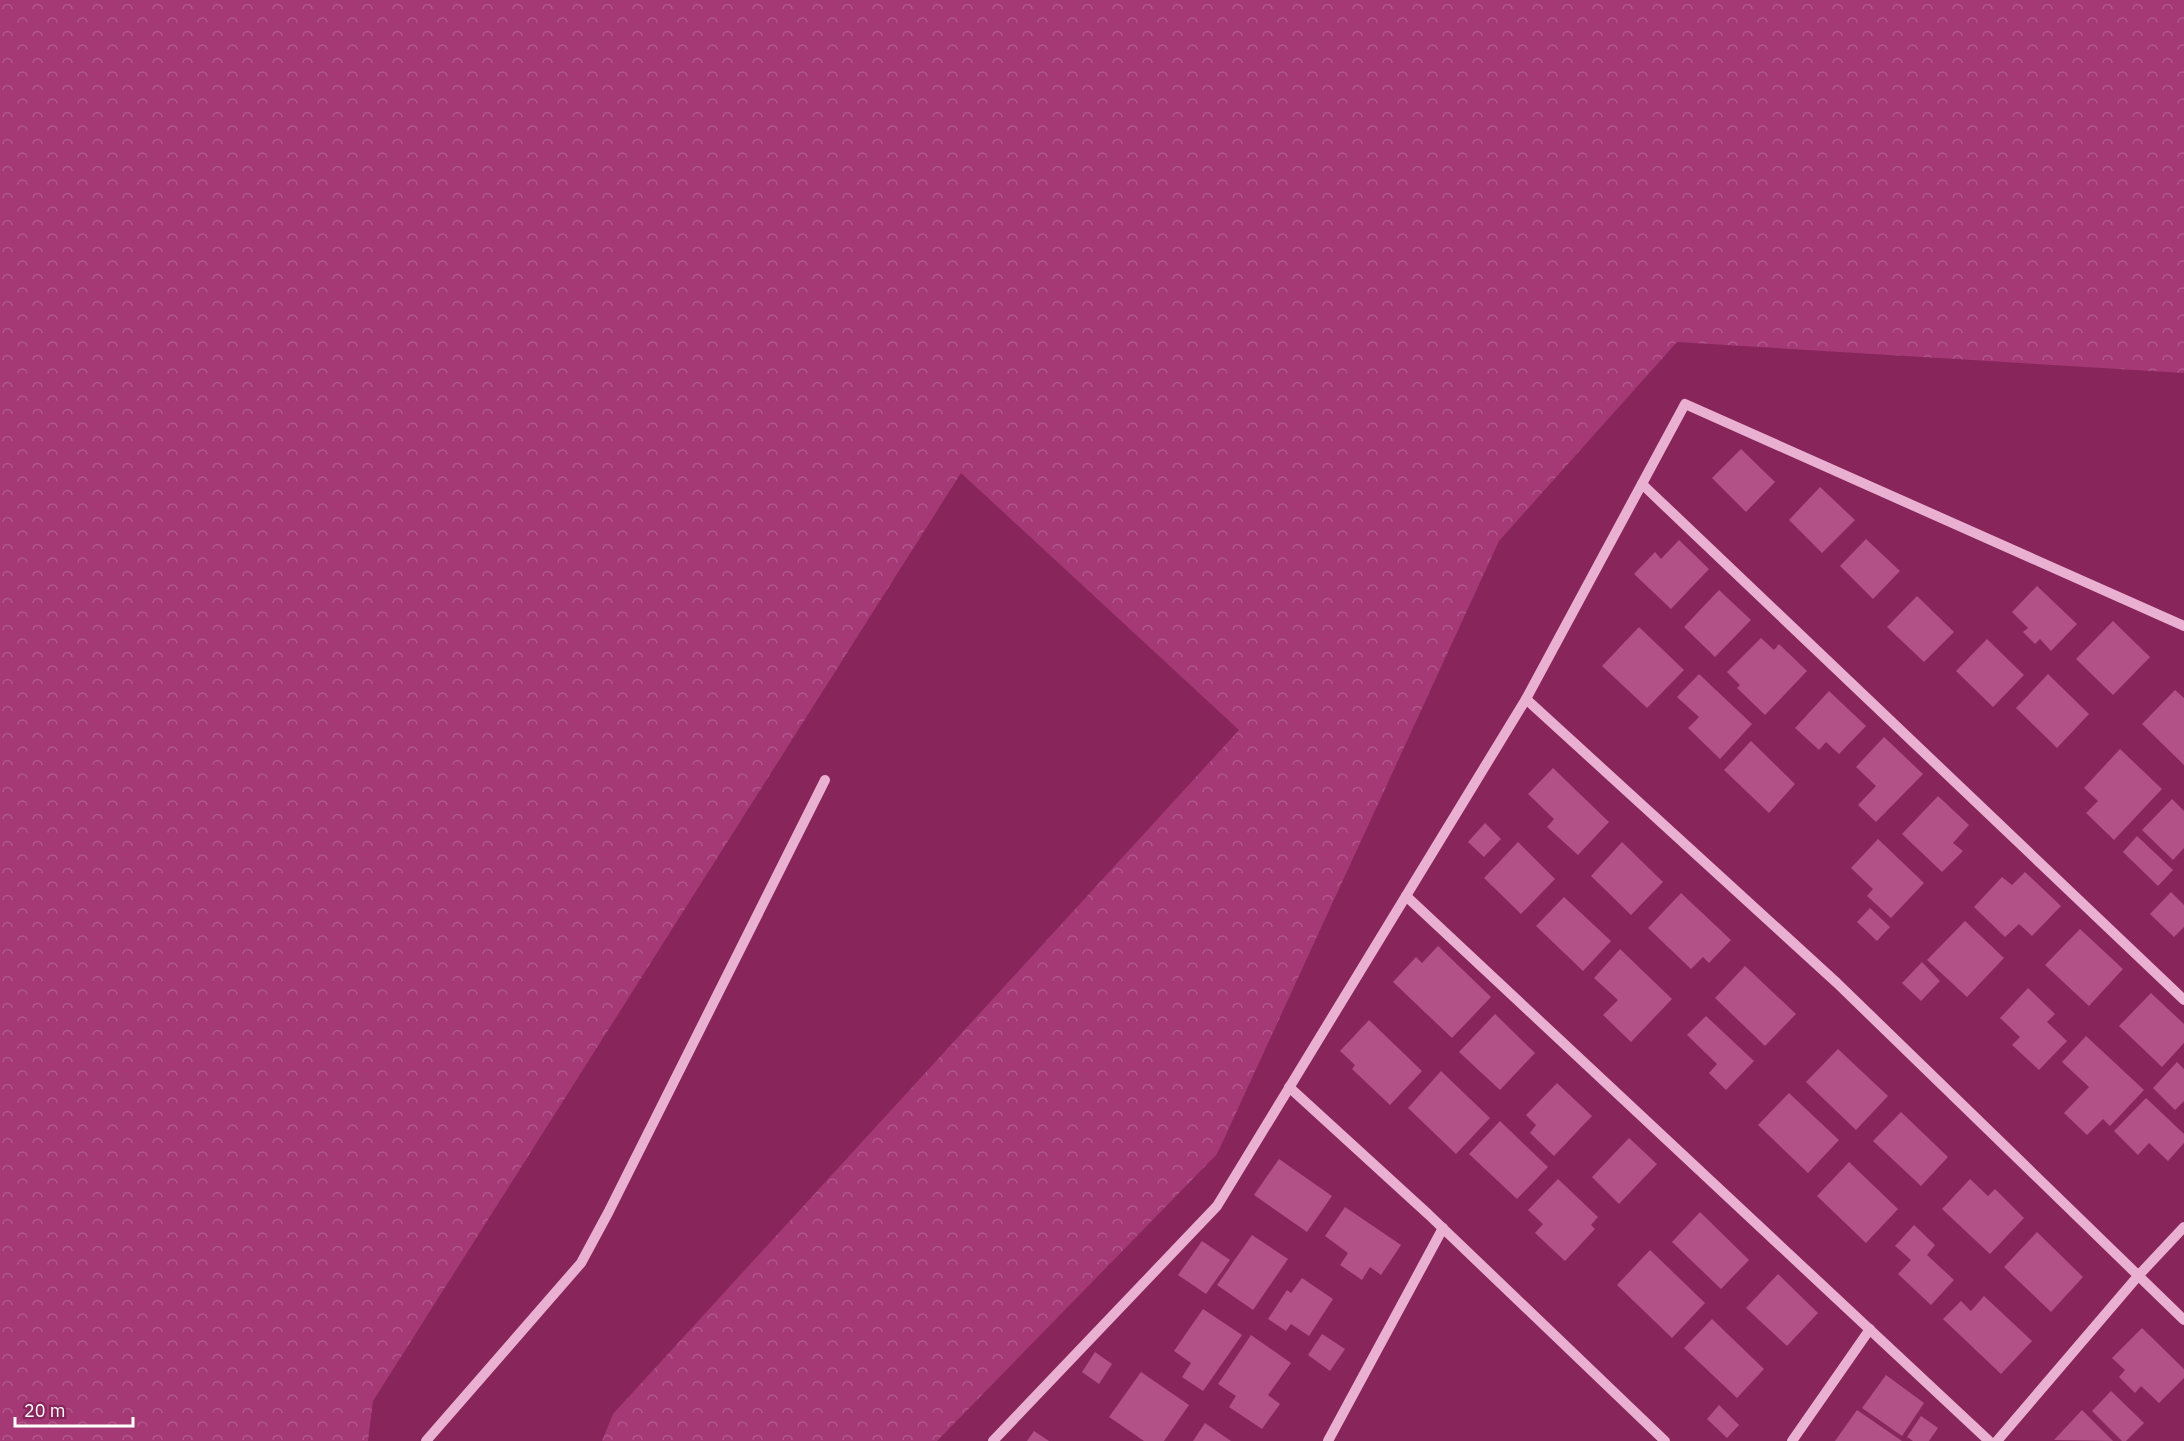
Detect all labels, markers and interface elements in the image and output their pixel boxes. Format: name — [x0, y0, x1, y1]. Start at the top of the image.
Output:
scale bar — [15, 1390, 134, 1428]
text: 20 m — [24, 1399, 66, 1422]

